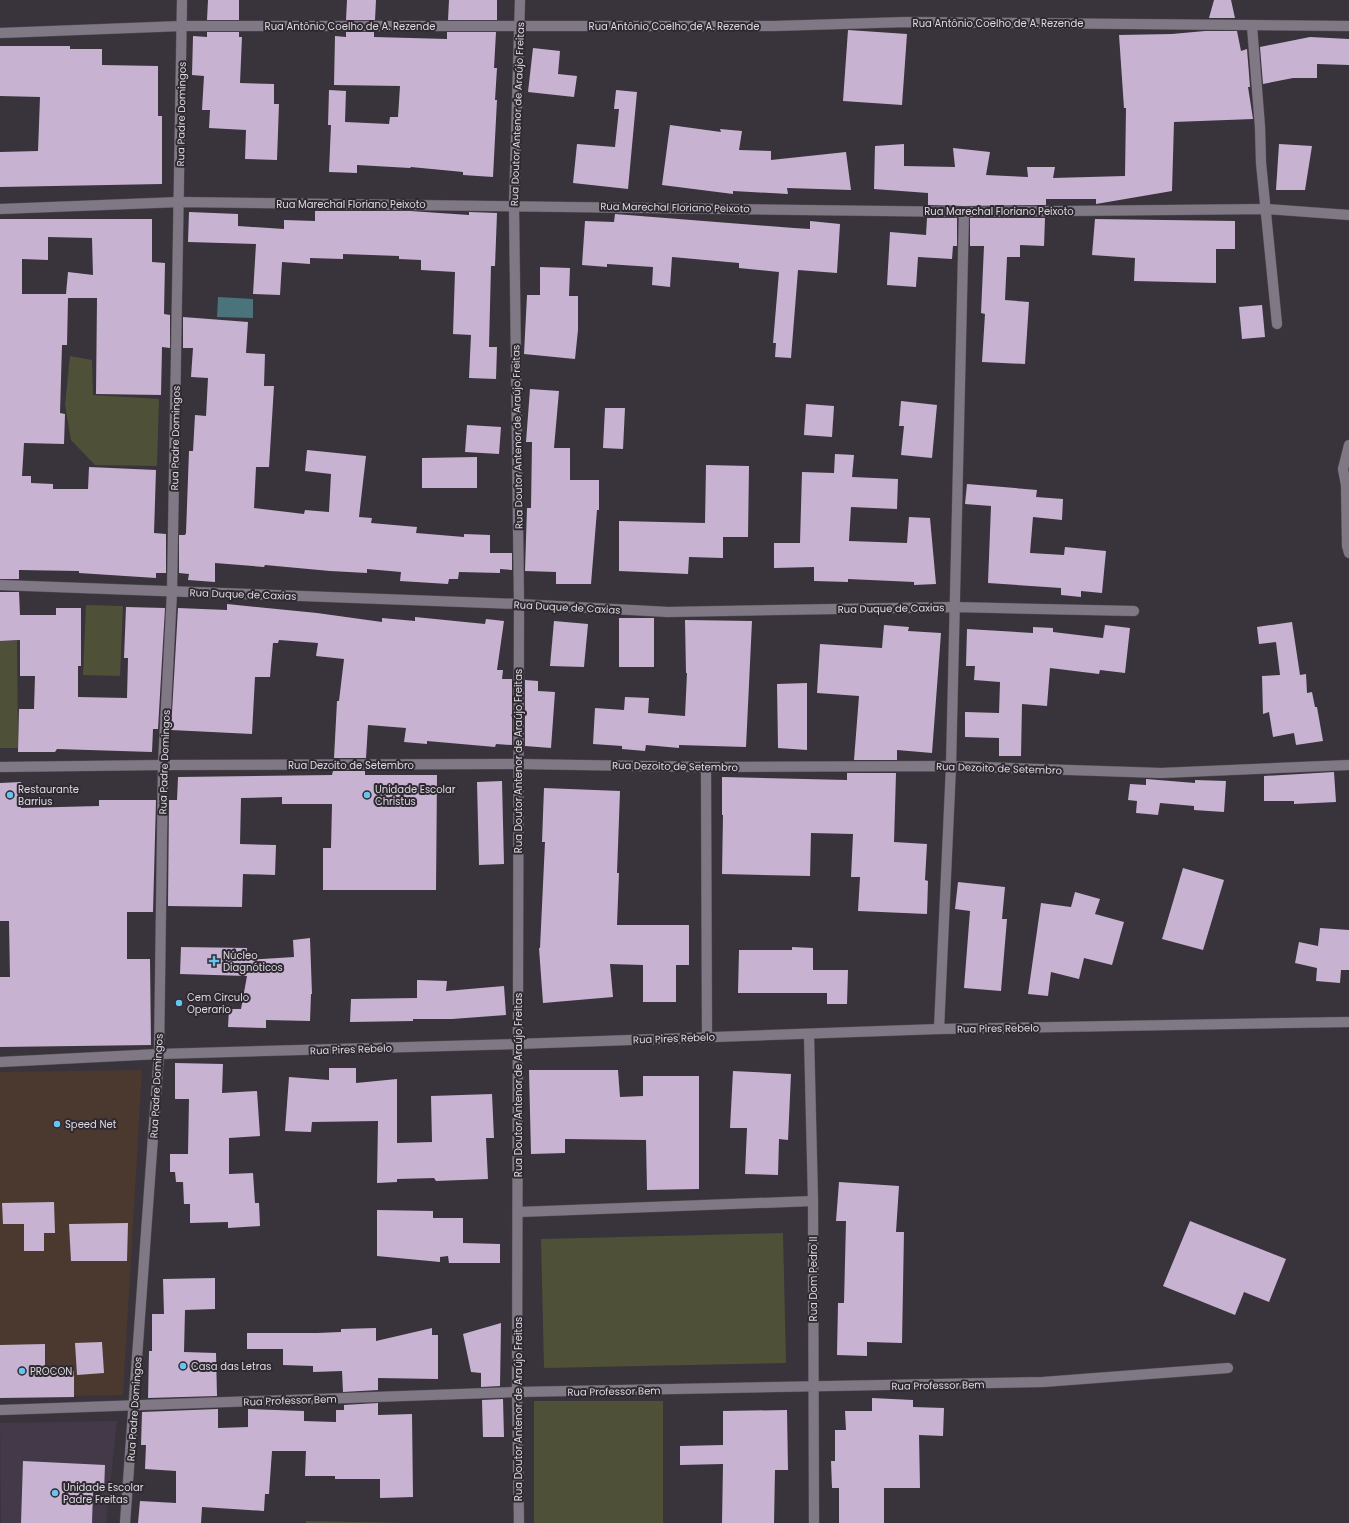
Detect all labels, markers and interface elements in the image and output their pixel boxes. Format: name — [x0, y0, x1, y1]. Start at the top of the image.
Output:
street label: Rua Antônio Coelho de A. Rezende — [913, 16, 1083, 31]
street label: Rua Antônio Coelho de A. Rezende — [265, 19, 435, 34]
street label: Rua Antônio Coelho de A. Rezende — [589, 19, 759, 34]
street label: Rua Doutor Antenor de Araújo Freitas — [507, 22, 528, 206]
street label: Rua Padre Domingos — [173, 61, 190, 167]
street label: Rua Marechal Floriano Peixoto — [276, 197, 426, 212]
street label: Rua Marechal Floriano Peixoto — [600, 199, 750, 216]
street label: Rua Marechal Floriano Peixoto — [924, 204, 1074, 219]
street label: Rua Doutor Antenor de Araújo Freitas — [508, 345, 527, 529]
street label: Rua Padre Domingos — [167, 385, 184, 491]
street label: Rua Duque de Caxias — [189, 585, 297, 604]
street label: Rua Duque de Caxias — [513, 597, 621, 618]
street label: Rua Duque de Caxias — [838, 600, 945, 617]
street label: Rua Doutor Antenor de Araújo Freitas — [511, 669, 526, 853]
street label: Rua Padre Domingos — [155, 709, 174, 815]
street label: Rua Dezoito de Setembro — [288, 758, 414, 773]
street label: Rua Dezoito de Setembro — [612, 758, 738, 775]
street label: Rua Dezoito de Setembro — [936, 759, 1062, 778]
place label: Restaurante Barrius — [18, 782, 79, 809]
place label: Unidade Escolar Christus — [375, 782, 456, 809]
marker: Restaurante Barrius — [5, 790, 15, 800]
marker: Unidade Escolar Christus — [362, 790, 372, 800]
place label: Núcleo Diagnóticos — [223, 948, 283, 975]
marker: Núcleo Diagnóticos — [208, 955, 220, 967]
place label: Cem Circulo Operario — [187, 990, 249, 1017]
street label: Rua Doutor Antenor de Araújo Freitas — [511, 993, 526, 1177]
marker: Cem Circulo Operario — [174, 998, 184, 1008]
street label: Rua Pires Rebelo — [957, 1020, 1039, 1037]
street label: Rua Pires Rebelo — [633, 1030, 715, 1047]
street label: Rua Padre Domingos — [146, 1033, 167, 1139]
street label: Rua Pires Rebelo — [310, 1041, 392, 1058]
place label: Speed Net — [65, 1117, 117, 1132]
marker: Speed Net — [52, 1119, 62, 1129]
street label: Rua Dom Pedro II — [806, 1237, 821, 1321]
street label: Rua Doutor Antenor de Araújo Freitas — [511, 1317, 526, 1501]
street label: Rua Padre Domingos — [123, 1356, 146, 1462]
place label: Casa das Letras — [191, 1359, 271, 1374]
marker: Casa das Letras — [178, 1361, 188, 1371]
place label: PROCON — [30, 1364, 72, 1379]
marker: PROCON — [17, 1366, 27, 1376]
street label: Rua Professor Bem — [891, 1377, 985, 1394]
street label: Rua Professor Bem — [567, 1383, 661, 1400]
street label: Rua Professor Bem — [243, 1391, 337, 1410]
place label: Unidade Escolar Padre Freitas — [63, 1480, 144, 1507]
marker: Unidade Escolar Padre Freitas — [50, 1488, 60, 1498]

